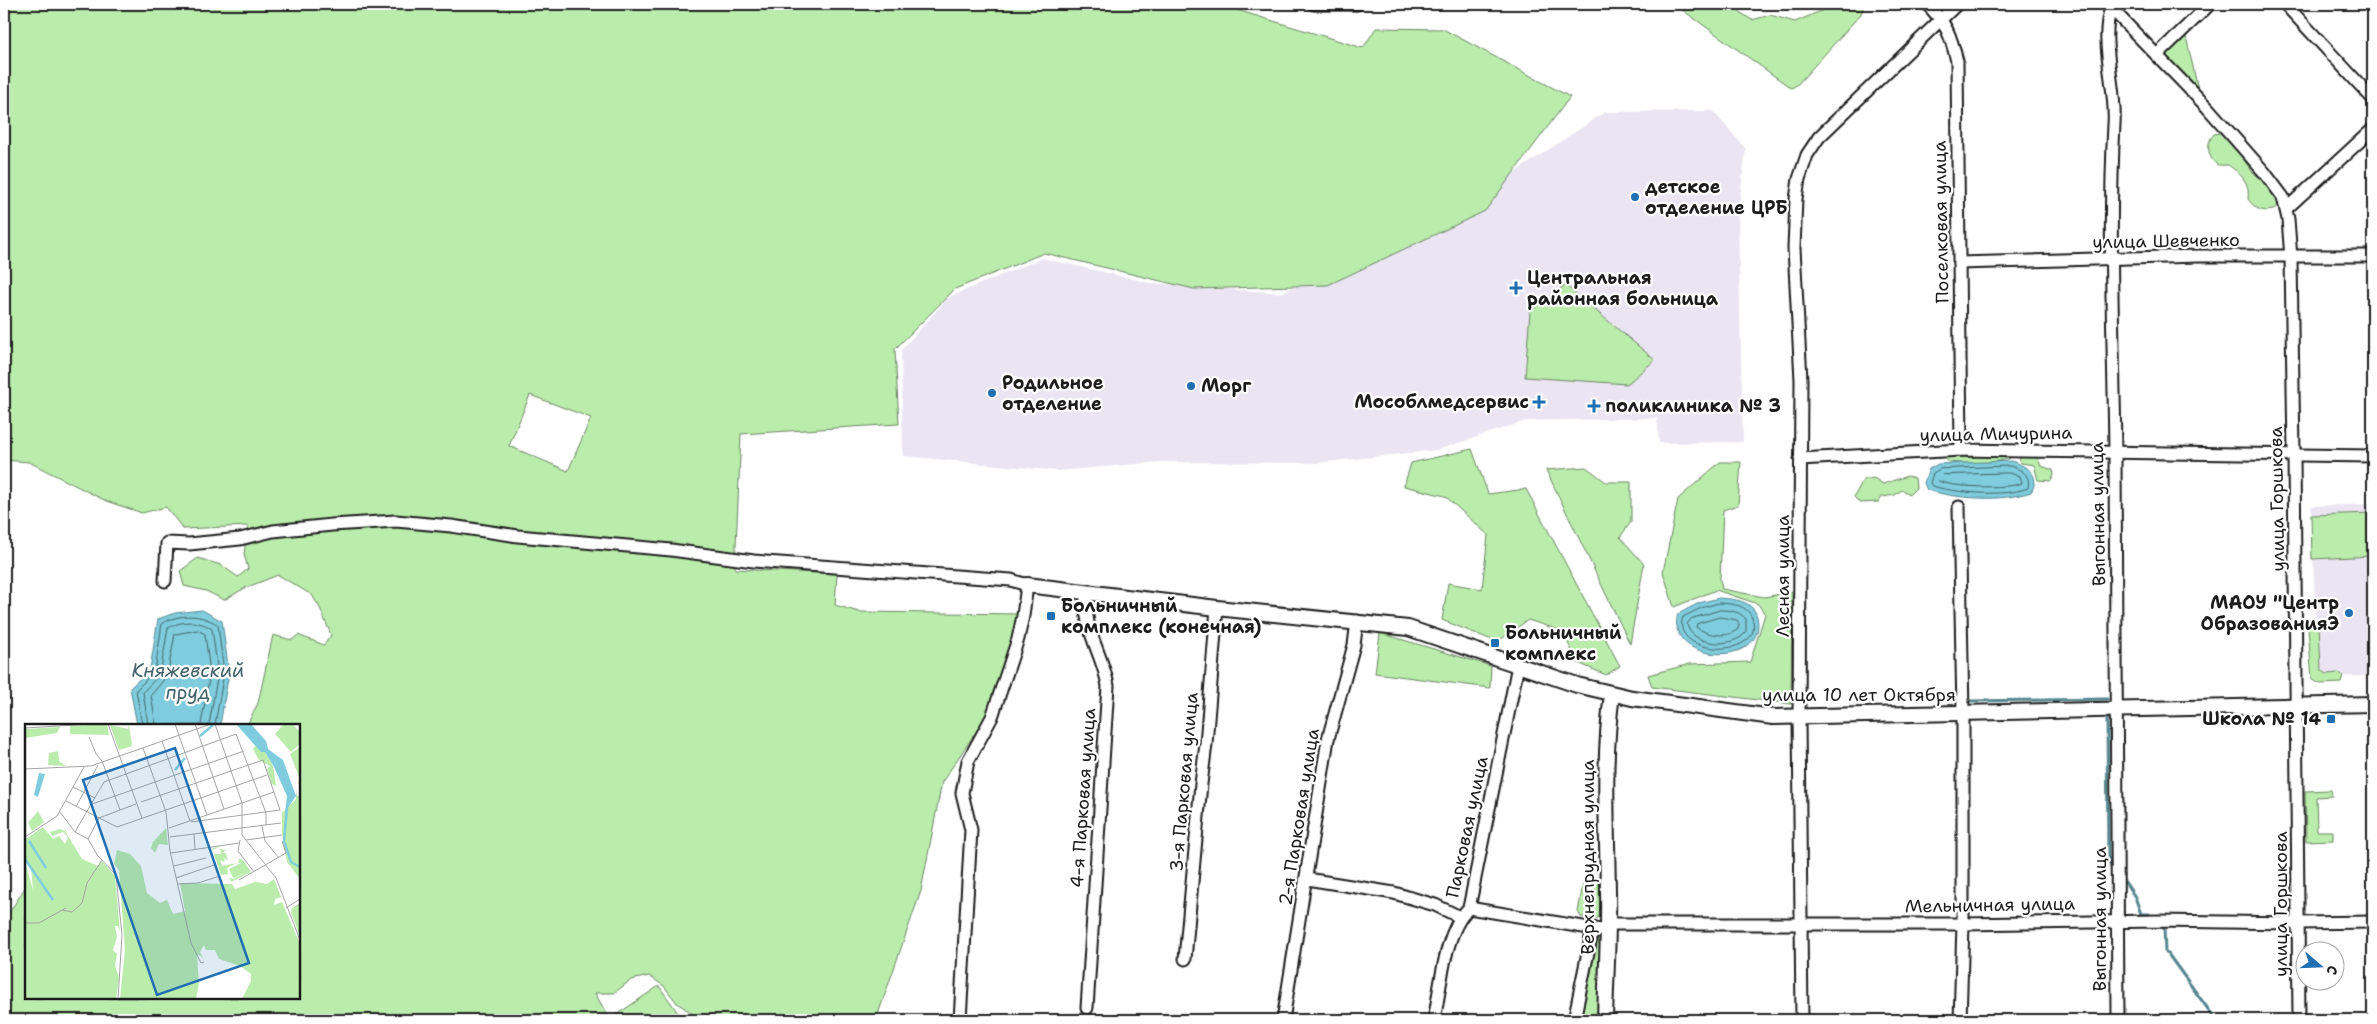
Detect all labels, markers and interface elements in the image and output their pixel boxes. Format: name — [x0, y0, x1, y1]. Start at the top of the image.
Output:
street label: Поселковая улица — [1928, 140, 1954, 304]
place label: детское отделение ЦРБ — [1645, 175, 1788, 220]
marker: детское отделение ЦРБ — [1629, 191, 1641, 203]
street label: улица Шевченко — [2092, 228, 2240, 254]
place label: Центральная районная больница — [1527, 266, 1719, 311]
marker: Центральная районная больница — [1509, 281, 1523, 295]
place label: Родильное отделение — [1002, 371, 1104, 416]
place label: Морг — [1201, 374, 1252, 398]
marker: Морг — [1185, 380, 1197, 392]
marker: Родильное отделение — [986, 387, 998, 399]
place label: Мособлмедсервис — [1354, 390, 1529, 414]
place label: поликлиника № 3 — [1605, 394, 1781, 418]
marker: Мособлмедсервис — [1533, 396, 1545, 408]
marker: поликлиника № 3 — [1587, 399, 1601, 413]
street label: улица Мичурина — [1919, 421, 2073, 447]
street label: улица Горшкова — [2264, 426, 2290, 572]
street label: Выгонная улица — [2085, 442, 2111, 586]
street label: Лесная улица — [1771, 515, 1795, 637]
place label: МАОУ "Центр ОбразованияЭ — [2201, 591, 2340, 636]
place label: Больничный комплекс (конечная) — [1061, 594, 1261, 639]
marker: МАОУ "Центр ОбразованияЭ — [2343, 607, 2355, 619]
marker: Больничный комплекс (конечная) — [1045, 610, 1057, 622]
place label: Больничный комплекс — [1505, 621, 1622, 666]
marker: Больничный комплекс — [1489, 637, 1501, 649]
water label: Княжевский пруд — [132, 658, 244, 705]
street label: улица 10 лет Октября — [1762, 683, 1956, 707]
street label: 3-я Парковая улица — [1164, 691, 1204, 873]
street label: 4-я Парковая улица — [1065, 707, 1101, 889]
place label: Школа № 14 — [2202, 707, 2321, 731]
marker: Школа № 14 — [2325, 713, 2337, 725]
inset map — [25, 724, 300, 999]
street label: 2-я Парковая улица — [1273, 727, 1325, 907]
street label: Парковая улица — [1440, 754, 1494, 900]
street label: Верхнепрудная улица — [1576, 760, 1600, 955]
street label: улица Горшкова — [2269, 831, 2293, 977]
street label: Выгонная улица — [2088, 847, 2112, 991]
street label: Мельничная улица — [1905, 892, 2075, 918]
north arrow — [2294, 942, 2344, 992]
text: С — [2322, 963, 2342, 977]

